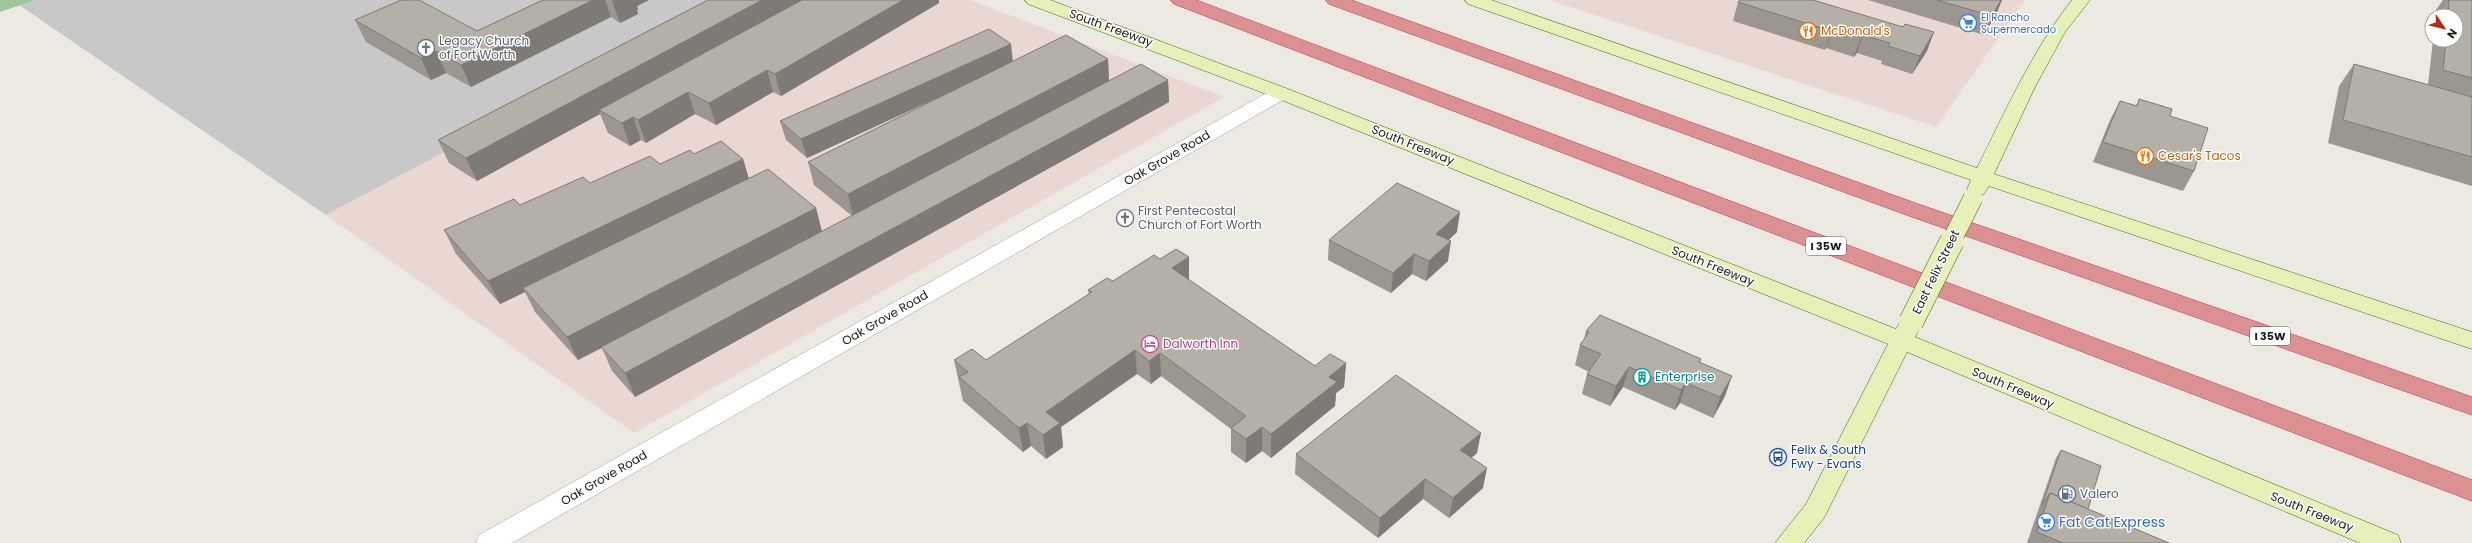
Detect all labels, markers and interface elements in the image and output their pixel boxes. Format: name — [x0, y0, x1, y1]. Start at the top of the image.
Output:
street label: South Freeway — [1067, 5, 1156, 51]
north arrow — [2424, 8, 2464, 48]
place label: El Rancho Supermercado — [1981, 10, 2056, 37]
supermarket icon: El Rancho Supermercado — [1958, 13, 1978, 33]
restaurant icon: McDonald's — [1798, 21, 1818, 41]
place label: McDonald's — [1821, 22, 1890, 39]
text: N — [2443, 26, 2461, 42]
place label: Legacy Church of Fort Worth — [439, 32, 529, 63]
church icon: Legacy Church of Fort Worth — [416, 38, 436, 58]
street label: South Freeway — [1369, 120, 1457, 169]
street label: Oak Grove Road — [1120, 126, 1213, 189]
restaurant icon: Cesar's Tacos — [2135, 146, 2155, 166]
place label: Cesar's Tacos — [2158, 147, 2241, 164]
place label: First Pentecostal Church of Fort Worth — [1138, 202, 1262, 233]
church icon: First Pentecostal Church of Fort Worth — [1115, 208, 1135, 228]
street label: East Felix Street — [1908, 227, 1963, 317]
road number: I 35W — [1806, 237, 1846, 255]
street label: South Freeway — [1669, 241, 1757, 290]
street label: Oak Grove Road — [838, 286, 931, 349]
road number: I 35W — [2250, 327, 2290, 345]
hotel icon: Dalworth Inn — [1140, 334, 1160, 354]
place label: Dalworth Inn — [1163, 335, 1238, 352]
street label: South Freeway — [1969, 363, 2057, 413]
building icon: Enterprise — [1632, 367, 1652, 387]
place label: Enterprise — [1655, 368, 1714, 385]
place label: Felix & South Fwy - Evans — [1791, 441, 1866, 472]
street label: Oak Grove Road — [557, 446, 650, 509]
bus stop icon: Felix & South Fwy - Evans — [1768, 447, 1788, 467]
fuel station icon: Valero — [2057, 484, 2077, 504]
place label: Valero — [2080, 485, 2119, 502]
street label: South Freeway — [2268, 487, 2356, 536]
supermarket icon: Fat Cat Express — [2036, 512, 2056, 532]
place label: Fat Cat Express — [2059, 512, 2165, 532]

